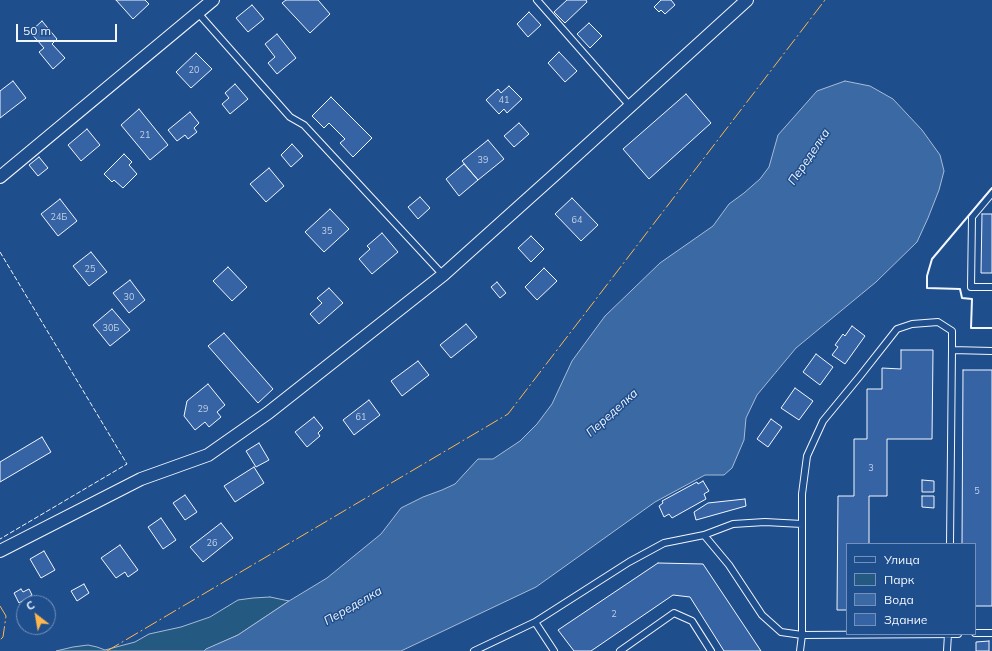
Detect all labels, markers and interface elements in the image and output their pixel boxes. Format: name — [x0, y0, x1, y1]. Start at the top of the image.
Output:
scale bar — [18, 16, 119, 42]
text: 50 m — [23, 23, 51, 38]
house number: 20 — [189, 65, 199, 75]
house number: 41 — [499, 95, 509, 105]
water label: Переделка — [785, 126, 833, 188]
house number: 21 — [140, 130, 150, 140]
house number: 39 — [478, 155, 488, 165]
house number: 24Б — [51, 212, 67, 222]
house number: 64 — [572, 215, 582, 225]
house number: 35 — [322, 226, 332, 236]
house number: 25 — [85, 264, 95, 274]
house number: 30 — [124, 292, 134, 302]
house number: 30Б — [103, 323, 119, 333]
water label: Переделка — [583, 386, 641, 440]
house number: 29 — [198, 404, 208, 414]
house number: 61 — [356, 412, 366, 422]
house number: 3 — [868, 463, 874, 473]
house number: 5 — [974, 486, 980, 496]
house number: 26 — [207, 538, 217, 548]
legend — [846, 543, 976, 635]
text: Улица — [884, 552, 920, 567]
text: Парк — [884, 572, 914, 587]
water label: Переделка — [321, 584, 385, 628]
text: Вода — [884, 592, 914, 607]
north arrow — [16, 595, 56, 635]
text: С — [23, 598, 37, 614]
house number: 2 — [611, 609, 617, 619]
text: Здание — [884, 612, 927, 627]

